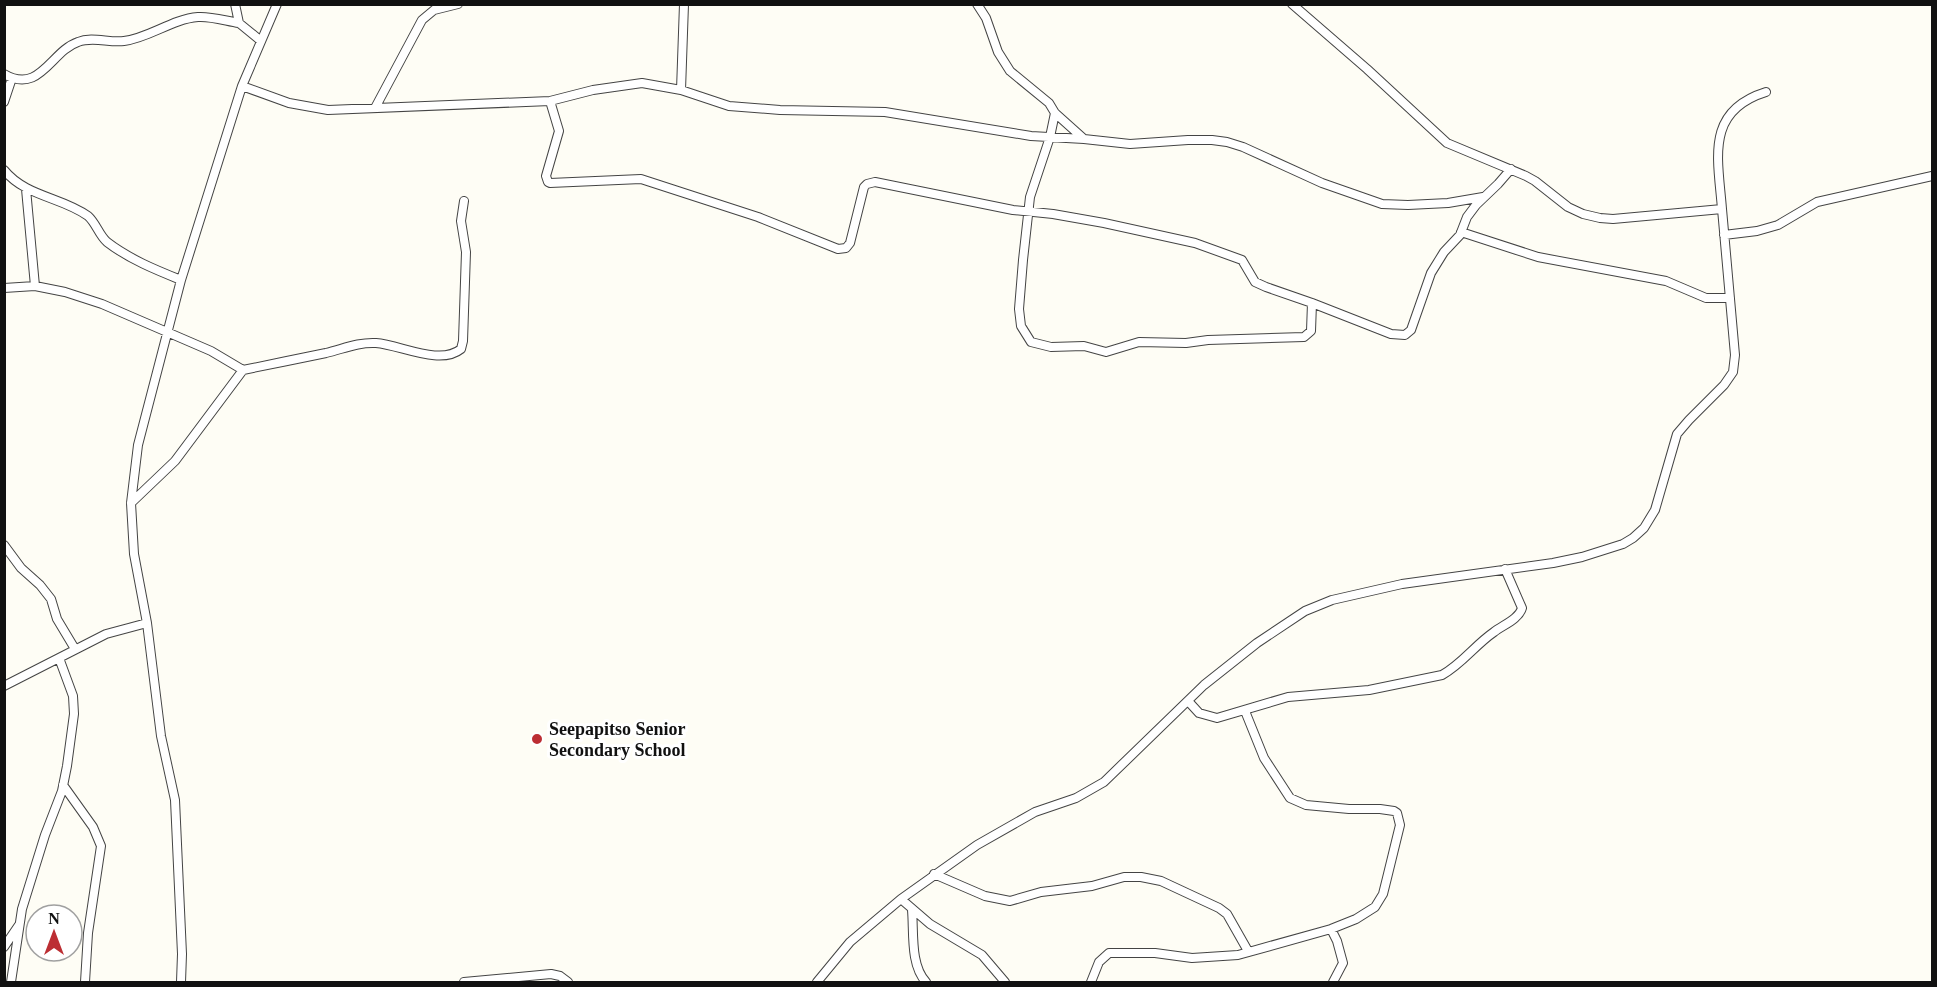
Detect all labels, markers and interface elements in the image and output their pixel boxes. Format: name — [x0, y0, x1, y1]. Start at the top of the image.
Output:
place label: Seepapitso Senior Secondary School — [549, 719, 686, 760]
marker: Seepapitso Senior Secondary School — [530, 732, 544, 746]
north arrow — [24, 903, 84, 963]
text: N — [48, 910, 60, 927]

